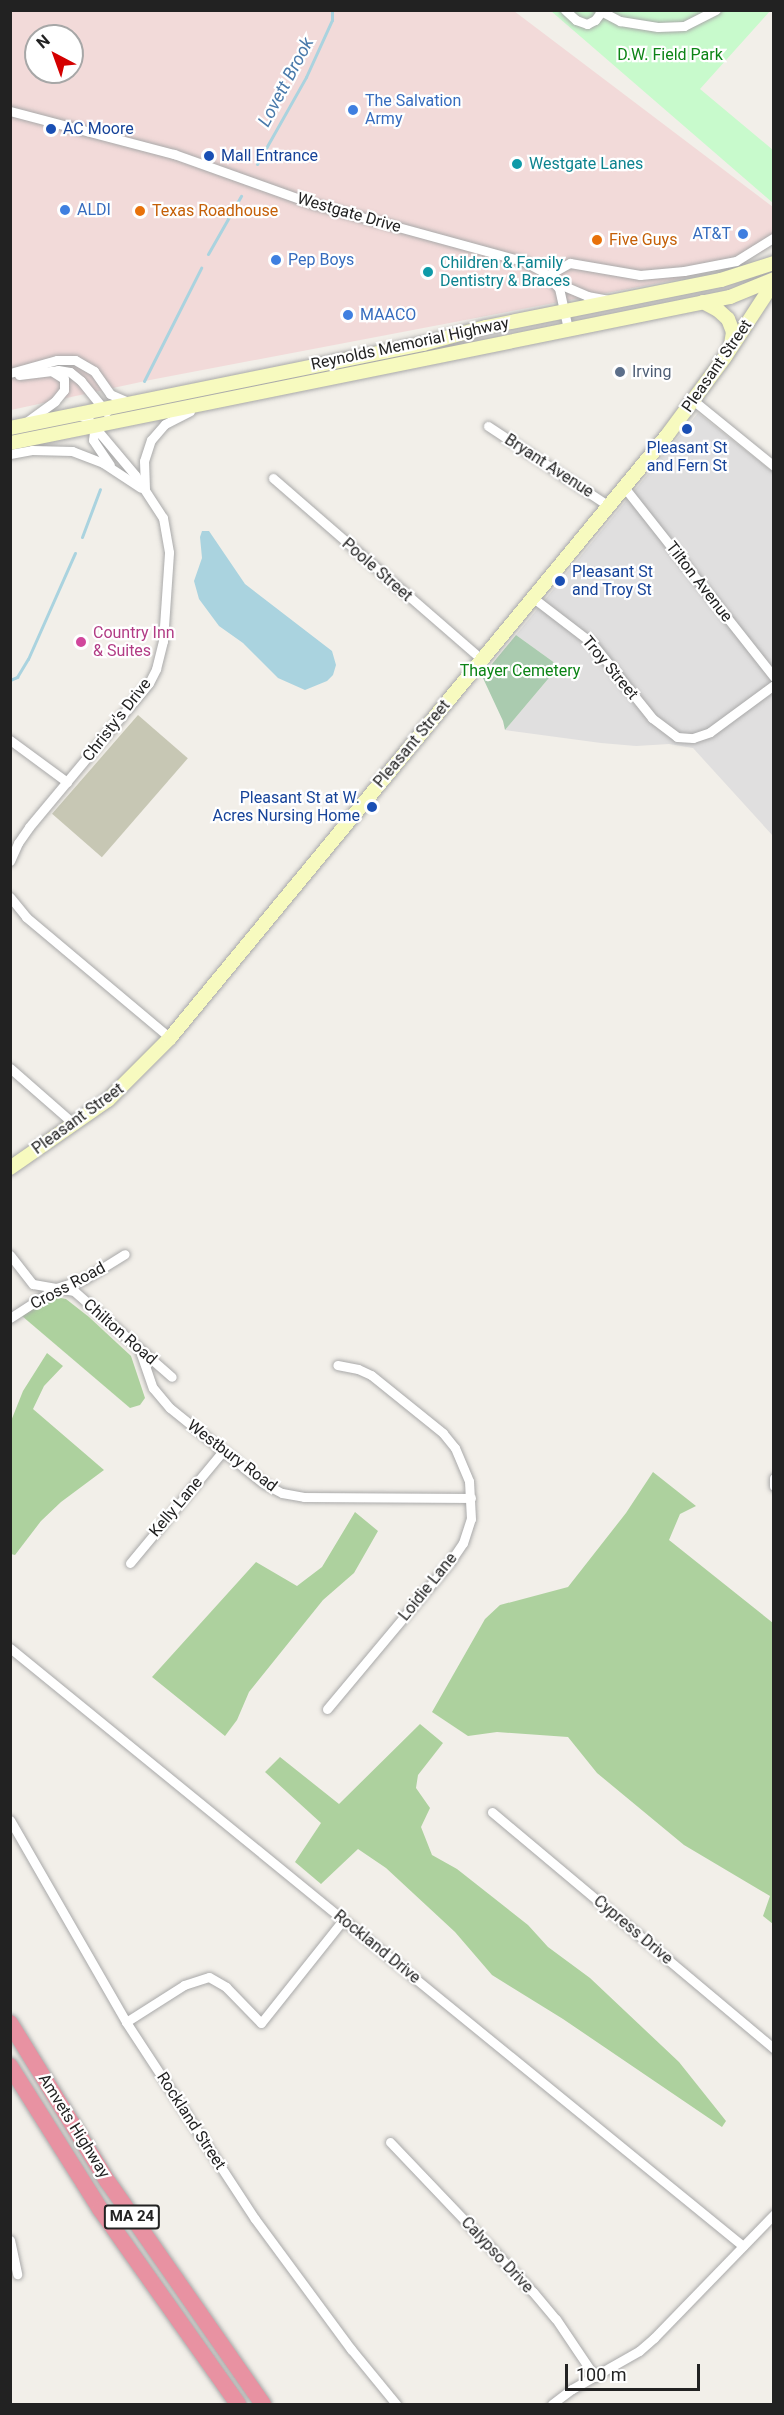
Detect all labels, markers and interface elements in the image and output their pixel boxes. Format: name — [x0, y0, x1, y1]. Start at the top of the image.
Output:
north arrow — [24, 24, 84, 84]
text: N — [33, 31, 54, 52]
water label: Lovett Brook — [253, 34, 319, 130]
park label: D.W. Field Park — [617, 45, 723, 65]
place label: The Salvation Army — [365, 91, 461, 129]
marker: The Salvation Army — [346, 103, 360, 117]
place label: AC Moore — [63, 119, 134, 139]
marker: AC Moore — [44, 122, 58, 136]
place label: Mall Entrance — [221, 146, 318, 166]
marker: Mall Entrance — [202, 149, 216, 163]
place label: Westgate Lanes — [529, 154, 643, 174]
marker: Westgate Lanes — [510, 157, 524, 171]
street label: Westgate Drive — [295, 189, 403, 237]
place label: ALDI — [77, 200, 111, 220]
place label: Texas Roadhouse — [152, 201, 278, 221]
marker: ALDI — [58, 203, 72, 217]
marker: Texas Roadhouse — [133, 204, 147, 218]
place label: AT&T — [693, 224, 731, 244]
marker: AT&T — [736, 227, 750, 241]
place label: Five Guys — [609, 230, 677, 250]
marker: Five Guys — [590, 233, 604, 247]
place label: Pep Boys — [288, 250, 354, 270]
marker: Pep Boys — [269, 253, 283, 267]
place label: Children & Family Dentistry & Braces — [440, 253, 570, 291]
marker: Children & Family Dentistry & Braces — [421, 265, 435, 279]
place label: MAACO — [360, 305, 416, 325]
marker: MAACO — [341, 308, 355, 322]
street label: Reynolds Memorial Highway — [309, 314, 511, 374]
street label: Pleasant Street — [678, 316, 756, 416]
place label: Irving — [632, 362, 671, 382]
marker: Irving — [613, 365, 627, 379]
marker: Pleasant St and Fern St — [680, 422, 694, 436]
street label: Bryant Avenue — [501, 430, 597, 502]
place label: Pleasant St and Fern St — [647, 438, 727, 476]
street label: Poole Street — [338, 534, 416, 606]
street label: Tilton Avenue — [662, 538, 736, 626]
place label: Pleasant St and Troy St — [572, 562, 653, 600]
marker: Pleasant St and Troy St — [553, 574, 567, 588]
place label: Country Inn & Suites — [93, 623, 175, 661]
street label: Troy Street — [578, 632, 642, 704]
marker: Country Inn & Suites — [74, 635, 88, 649]
park label: Thayer Cemetery — [460, 661, 580, 681]
street label: Christy's Drive — [79, 675, 155, 765]
street label: Pleasant Street — [370, 696, 454, 792]
place label: Pleasant St at W. Acres Nursing Home — [213, 788, 360, 826]
marker: Pleasant St at W. Acres Nursing Home — [365, 800, 379, 814]
street label: Pleasant Street — [29, 1079, 127, 1159]
street label: Cross Road — [27, 1258, 109, 1314]
street label: Chilton Road — [79, 1295, 161, 1369]
street label: Westbury Road — [183, 1416, 281, 1496]
street label: Kelly Lane — [145, 1473, 207, 1541]
street label: Loidie Lane — [395, 1549, 461, 1625]
street label: Cypress Drive — [590, 1891, 676, 1969]
street label: Rockland Drive — [330, 1906, 424, 1988]
street label: Rockland Street — [152, 2069, 230, 2173]
street label: Amvets Highway — [34, 2070, 114, 2182]
road number: MA 24 — [104, 2205, 160, 2229]
street label: Calypso Drive — [457, 2213, 537, 2297]
scale bar — [568, 2352, 703, 2390]
text: 100 m — [576, 2364, 627, 2385]

